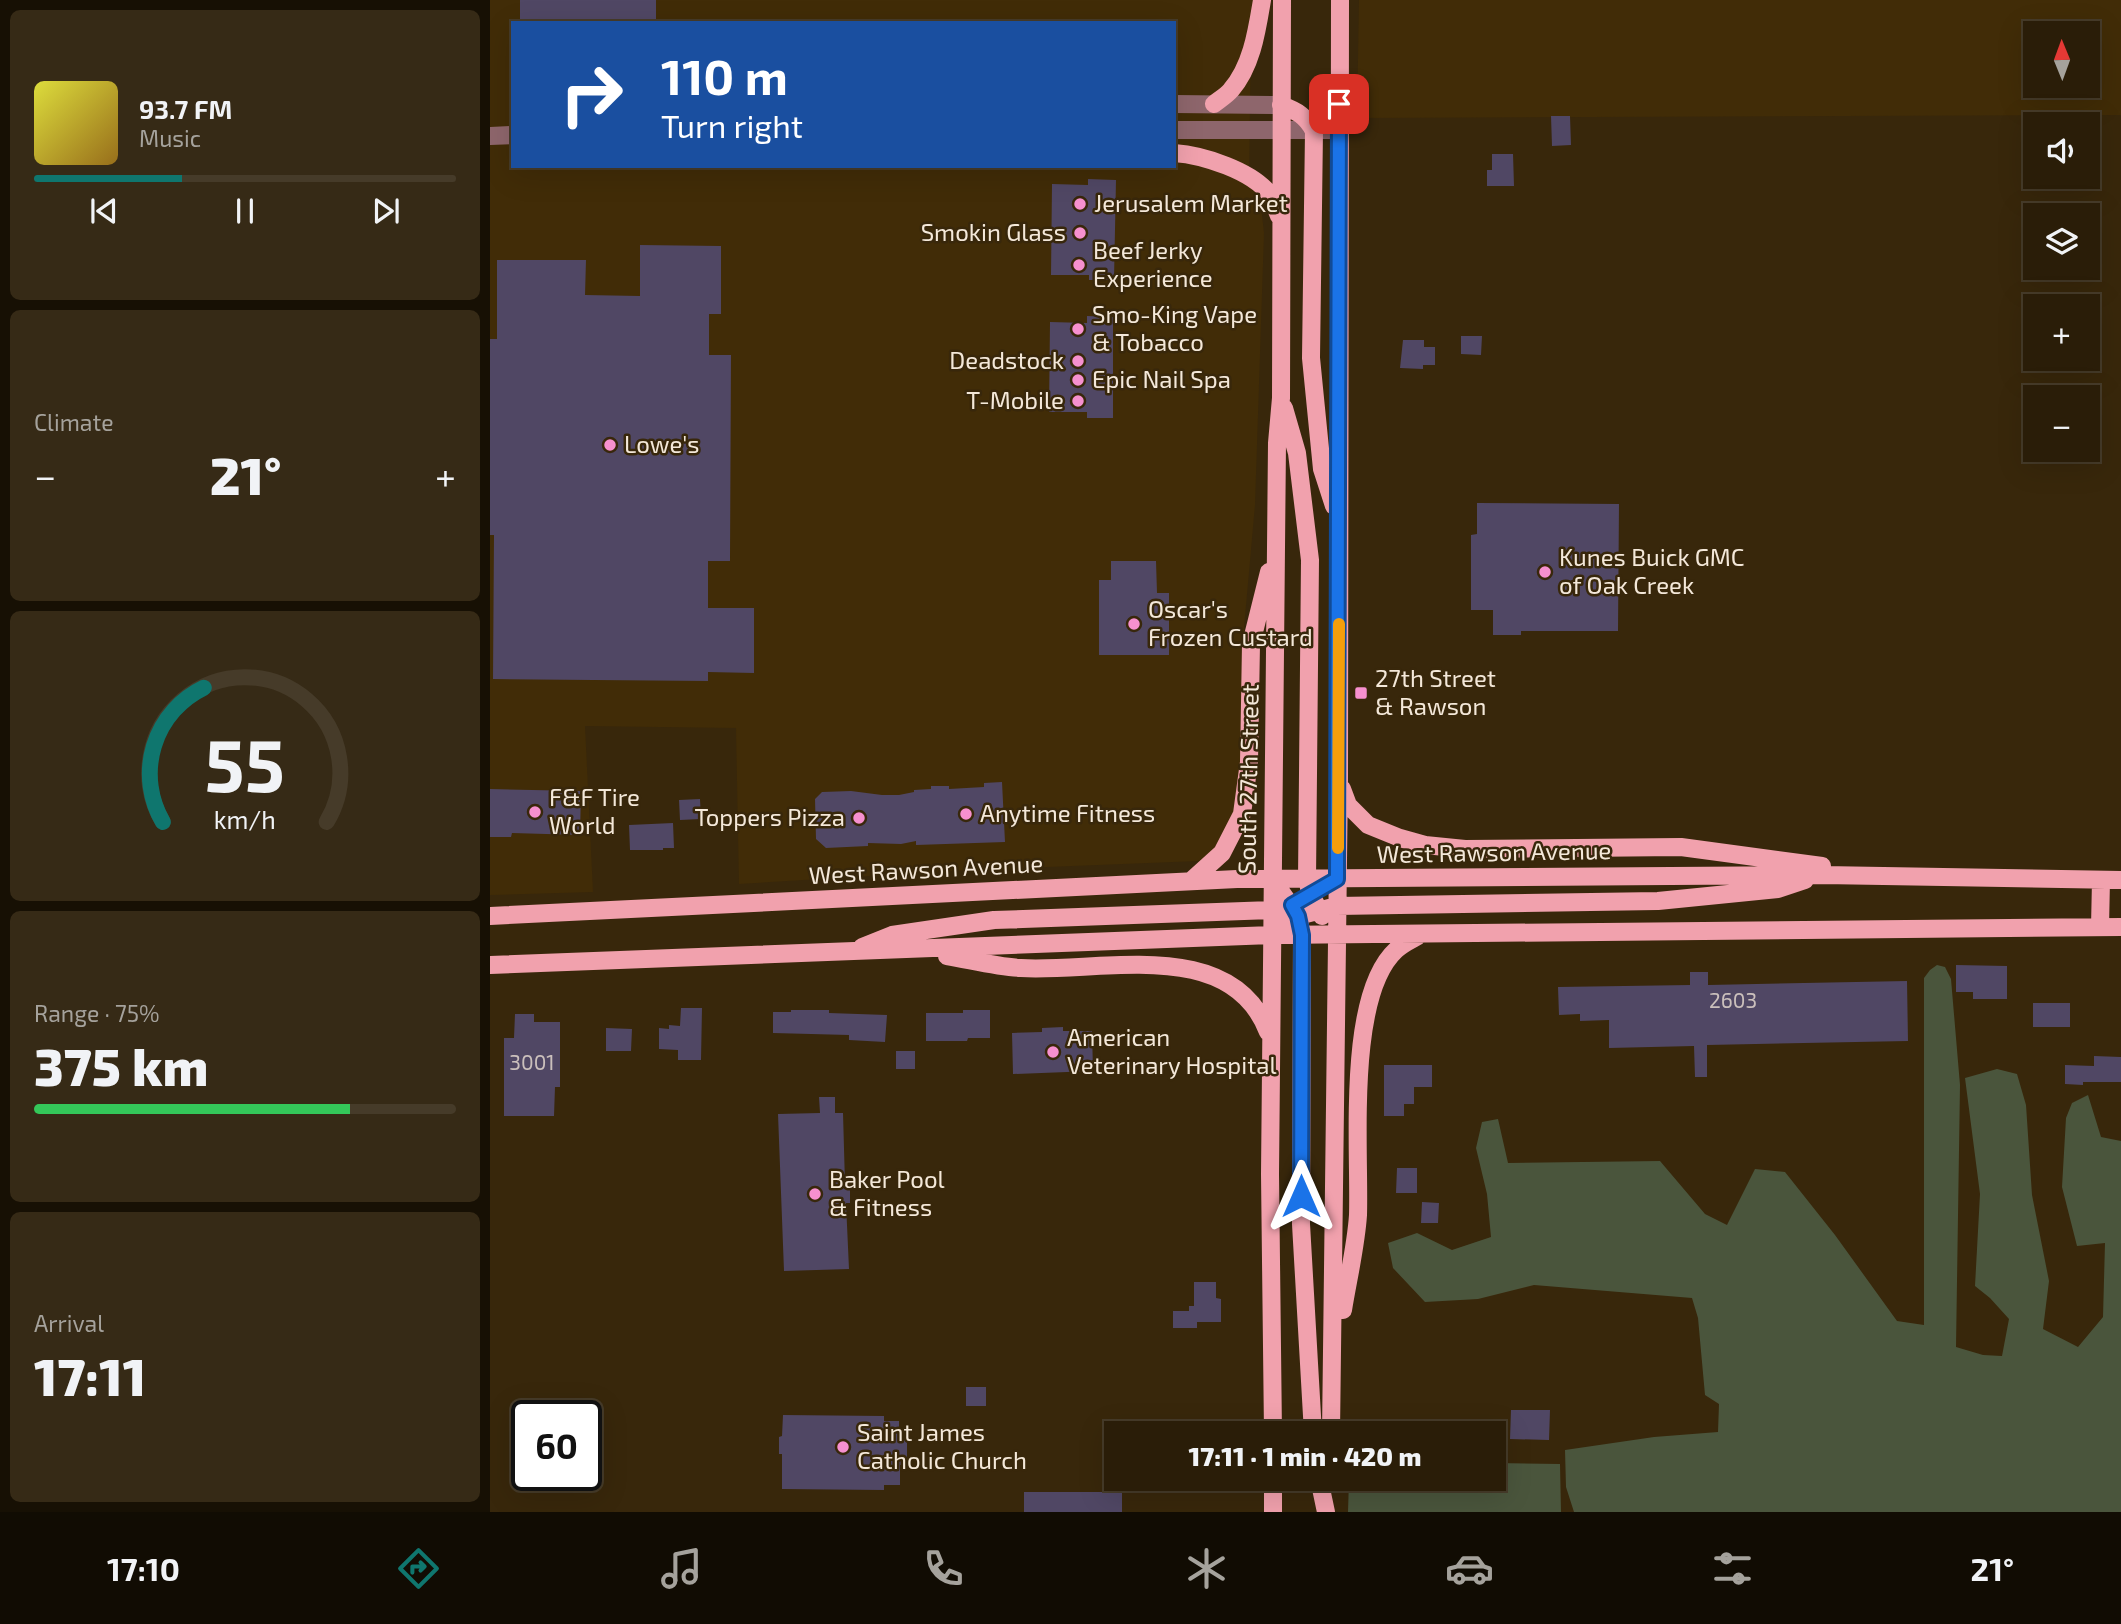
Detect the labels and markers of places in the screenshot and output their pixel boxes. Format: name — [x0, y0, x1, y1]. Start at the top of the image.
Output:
pin — [1309, 74, 1369, 134]
place label: Jerusalem Market — [1094, 188, 1288, 217]
marker: Jerusalem Market — [1072, 196, 1088, 212]
place label: Smokin Glass — [921, 217, 1066, 246]
marker: Smokin Glass — [1072, 225, 1088, 241]
place label: Beef Jerky Experience — [1093, 235, 1213, 292]
marker: Beef Jerky Experience — [1071, 257, 1087, 273]
place label: Smo-King Vape & Tobacco — [1092, 299, 1257, 356]
marker: Smo-King Vape & Tobacco — [1070, 321, 1086, 337]
place label: Deadstock — [949, 345, 1064, 374]
marker: Deadstock — [1070, 353, 1086, 369]
place label: Epic Nail Spa — [1092, 364, 1231, 393]
marker: Epic Nail Spa — [1070, 372, 1086, 388]
place label: T-Mobile — [966, 385, 1064, 414]
marker: T-Mobile — [1070, 393, 1086, 409]
place label: Lowe's — [624, 429, 699, 458]
marker: Lowe's — [602, 437, 618, 453]
place label: Kunes Buick GMC of Oak Creek — [1559, 542, 1745, 599]
marker: Kunes Buick GMC of Oak Creek — [1537, 564, 1553, 580]
place label: Oscar's Frozen Custard — [1148, 594, 1313, 651]
marker: Oscar's Frozen Custard — [1126, 616, 1142, 632]
place label: 27th Street & Rawson — [1375, 663, 1496, 720]
marker: 27th Street & Rawson — [1353, 685, 1369, 701]
place label: F&F Tire World — [549, 782, 640, 839]
place label: Anytime Fitness — [980, 798, 1155, 827]
place label: Toppers Pizza — [694, 802, 845, 831]
marker: F&F Tire World — [527, 804, 543, 820]
marker: Anytime Fitness — [958, 806, 974, 822]
marker: Toppers Pizza — [851, 810, 867, 826]
place label: American Veterinary Hospital — [1067, 1022, 1277, 1079]
marker: American Veterinary Hospital — [1045, 1044, 1061, 1060]
place label: Baker Pool & Fitness — [829, 1164, 945, 1221]
marker: Baker Pool & Fitness — [807, 1186, 823, 1202]
place label: Saint James Catholic Church — [857, 1417, 1027, 1474]
marker: Saint James Catholic Church — [835, 1439, 851, 1455]

